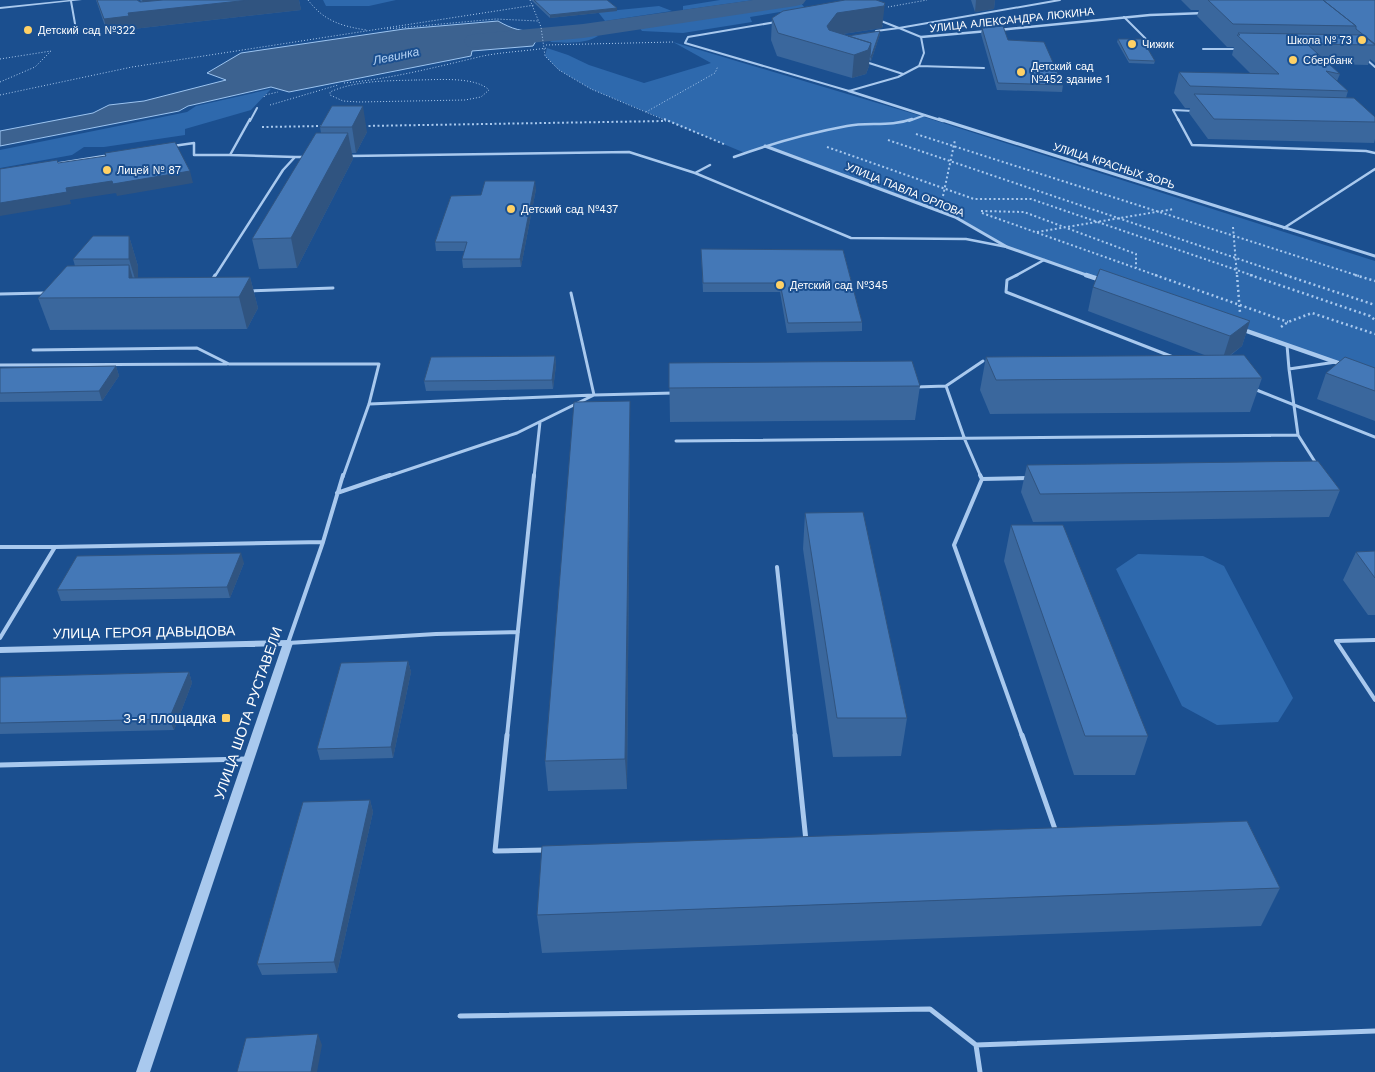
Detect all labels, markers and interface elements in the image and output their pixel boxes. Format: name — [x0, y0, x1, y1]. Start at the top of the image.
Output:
street label: УЛИЦА АЛЕКСАНДРА ЛЮКИНА — [929, 5, 1096, 35]
marker: Детский сад №322 — [22, 24, 34, 36]
place label: Детский сад №322 — [38, 24, 136, 37]
place label: Школа № 73 — [1287, 34, 1352, 47]
marker: Школа № 73 — [1356, 34, 1368, 46]
marker: Чижик — [1126, 38, 1138, 50]
place label: Чижик — [1142, 38, 1174, 51]
water label: Левинка — [371, 44, 421, 68]
marker: Сбербанк — [1287, 54, 1299, 66]
place label: Сбербанк — [1303, 54, 1353, 67]
place label: Детский сад №452 здание 1 — [1031, 60, 1110, 86]
marker: Детский сад №452 здание 1 — [1015, 66, 1027, 78]
street label: УЛИЦА КРАСНЫХ ЗОРЬ — [1051, 140, 1177, 192]
street label: УЛИЦА ПАВЛА ОРЛОВА — [844, 160, 967, 220]
marker: Лицей № 87 — [101, 164, 113, 176]
place label: Лицей № 87 — [117, 164, 181, 177]
marker: Детский сад №437 — [505, 203, 517, 215]
place label: Детский сад №437 — [521, 203, 618, 216]
marker: Детский сад №345 — [774, 279, 786, 291]
place label: Детский сад №345 — [790, 279, 888, 292]
street label: УЛИЦА ГЕРОЯ ДАВЫДОВА — [53, 622, 236, 642]
street label: УЛИЦА ШОТА РУСТАВЕЛИ — [211, 625, 285, 801]
place label: 3-я площадка — [123, 710, 216, 726]
marker: 3-я площадка — [220, 712, 232, 724]

